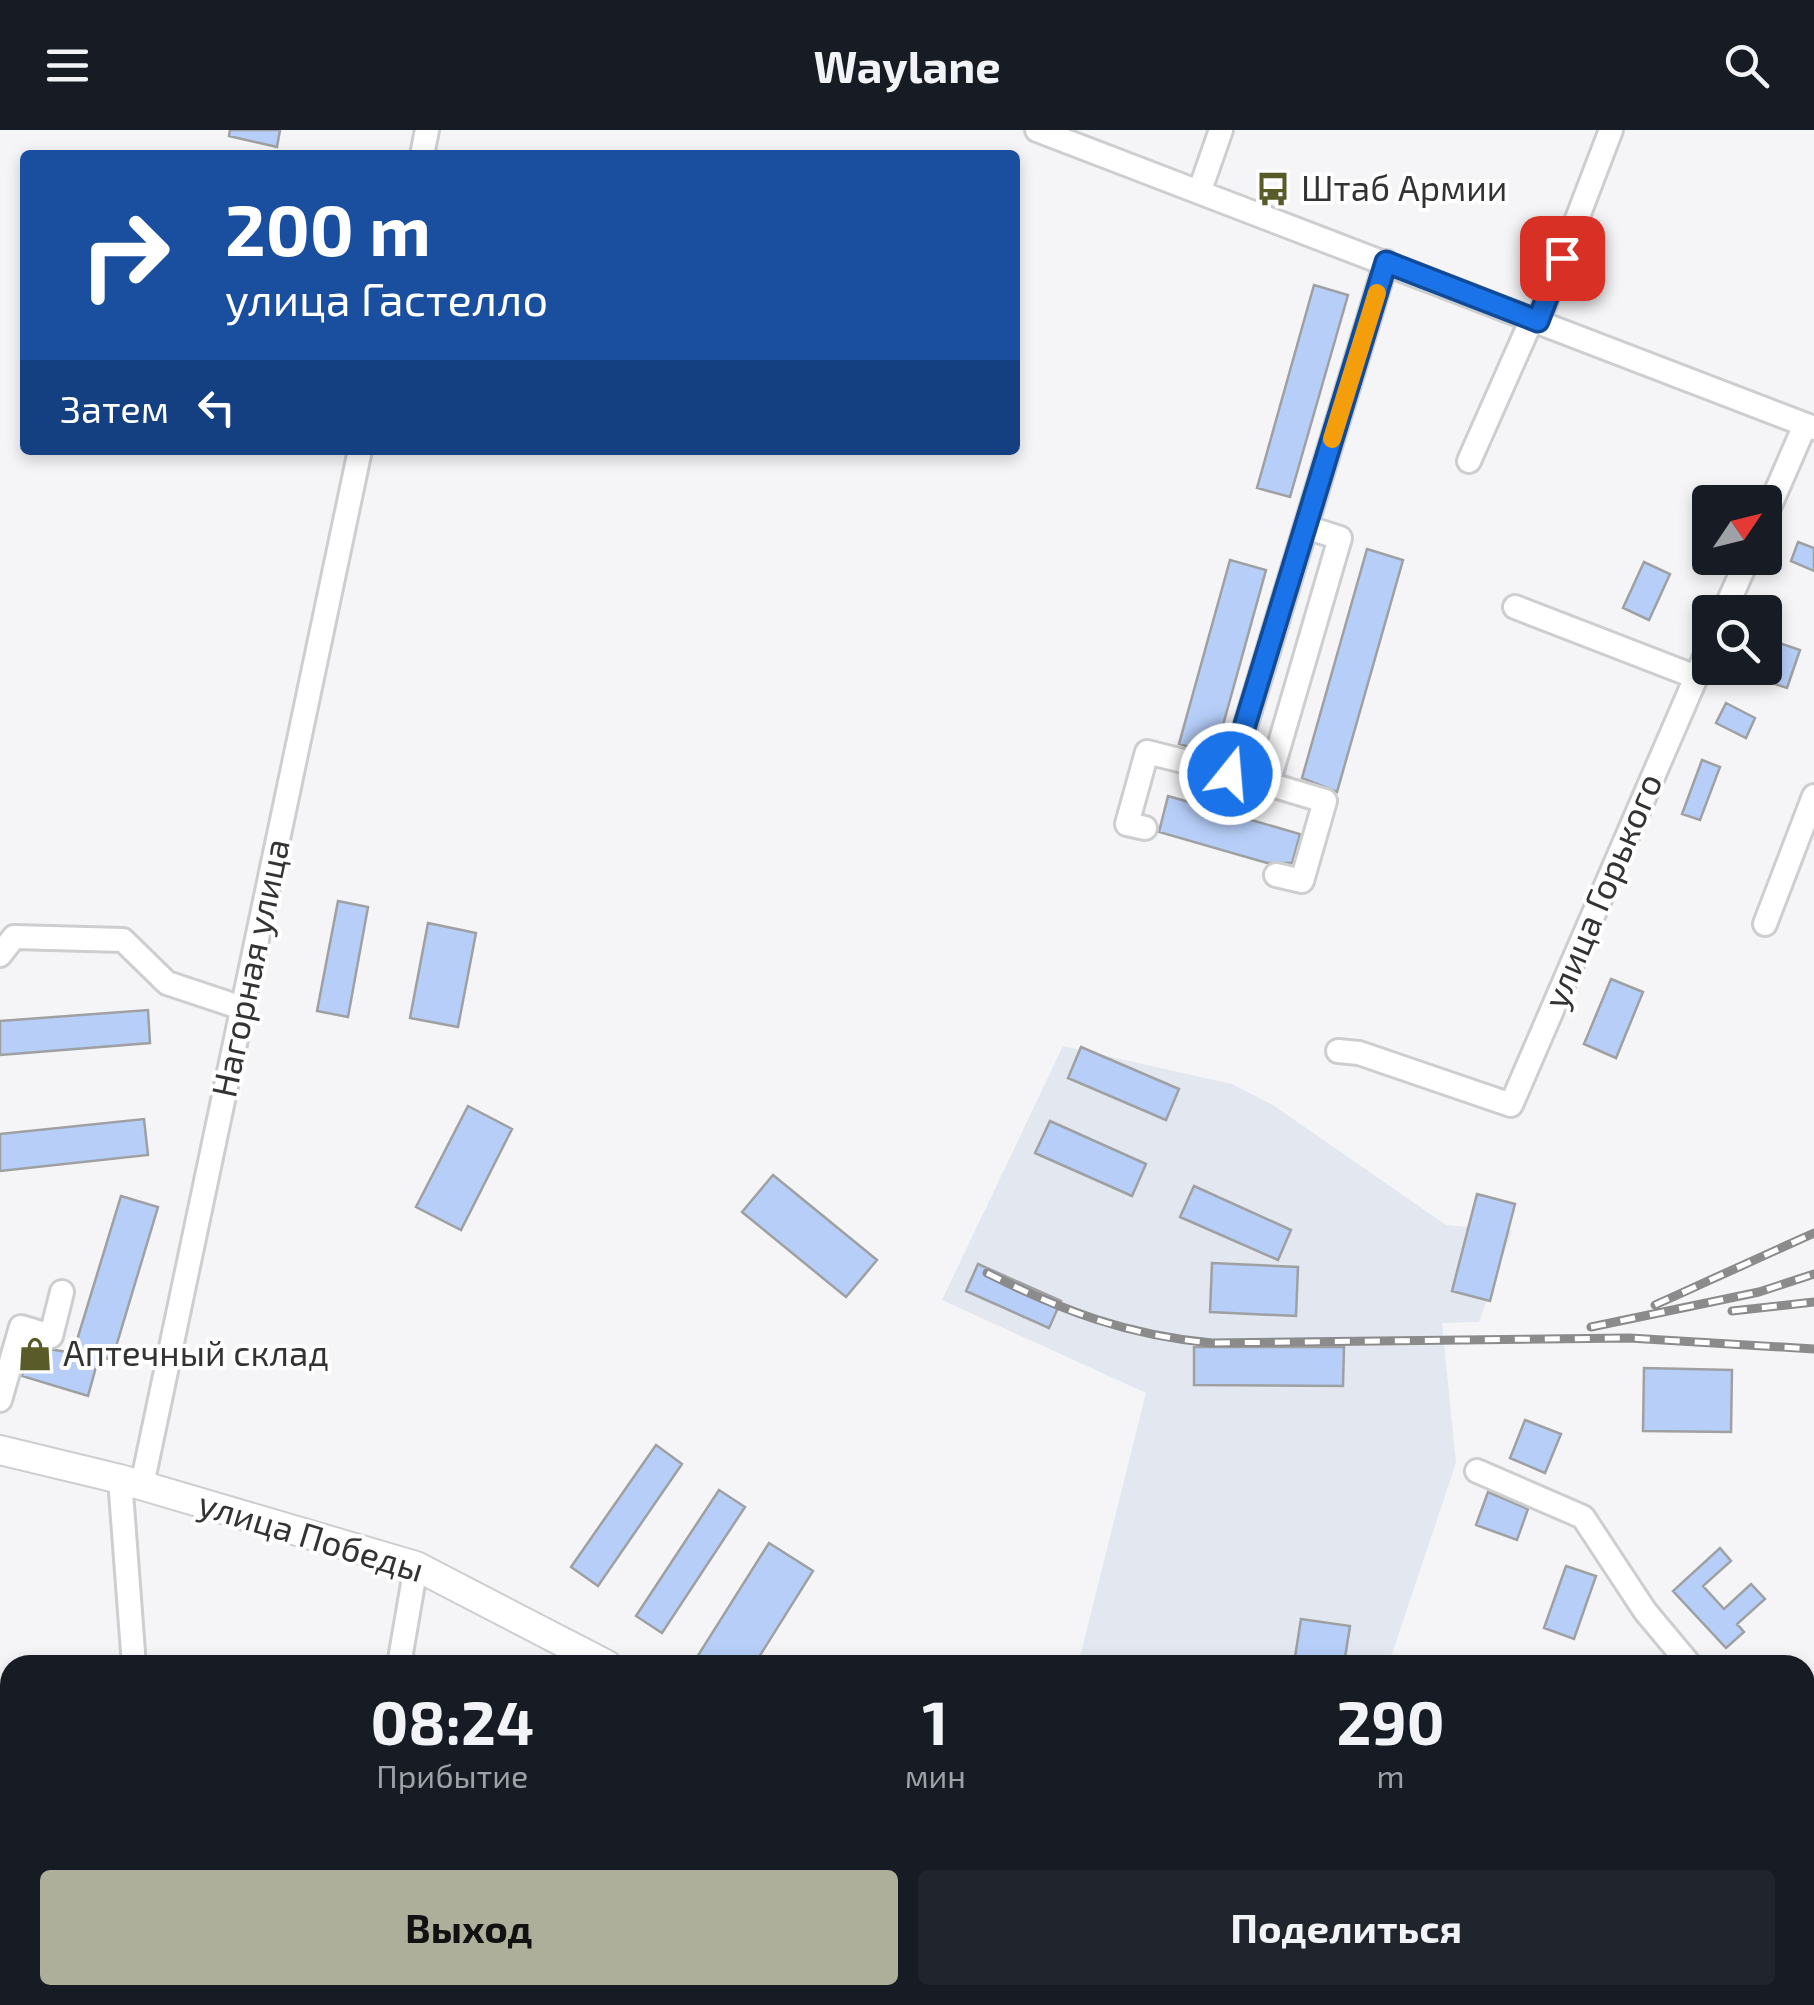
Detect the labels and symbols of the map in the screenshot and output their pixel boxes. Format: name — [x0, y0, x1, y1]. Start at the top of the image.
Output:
place label: Штаб Армии — [1301, 166, 1507, 208]
bus stop icon: Штаб Армии — [1254, 170, 1292, 208]
pin — [1520, 216, 1605, 301]
north arrow — [1692, 485, 1782, 575]
position arrow — [1178, 722, 1282, 826]
street label: улица Горького — [1533, 766, 1670, 1014]
street label: Нагорная улица — [201, 834, 298, 1101]
place label: Аптечный склад — [63, 1331, 329, 1373]
shop icon: Аптечный склад — [16, 1335, 54, 1373]
street label: улица Победы — [194, 1481, 429, 1590]

